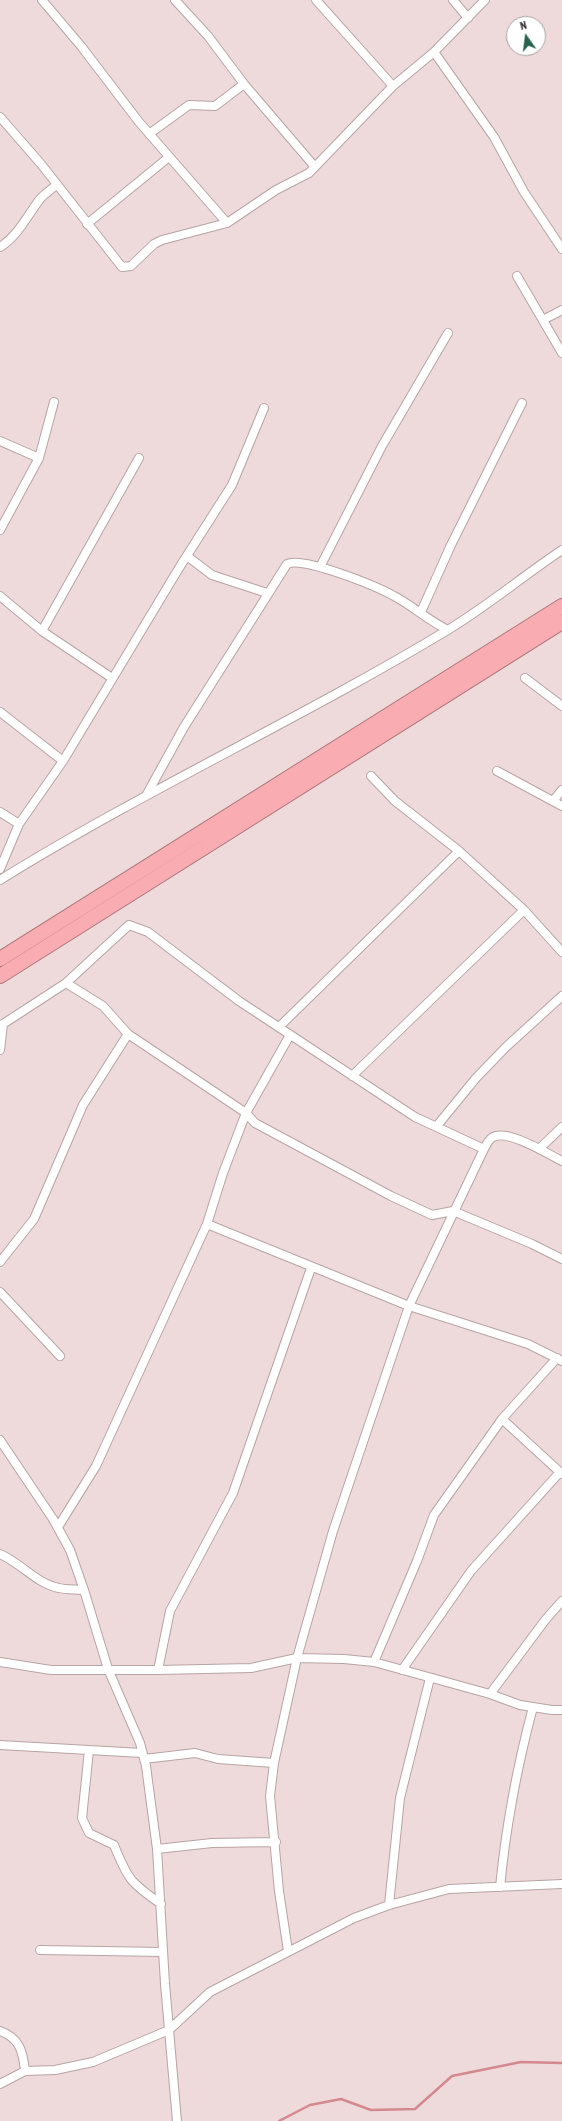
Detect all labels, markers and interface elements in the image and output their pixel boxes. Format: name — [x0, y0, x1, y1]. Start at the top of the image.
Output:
north arrow — [506, 16, 546, 56]
text: N — [519, 18, 528, 33]

